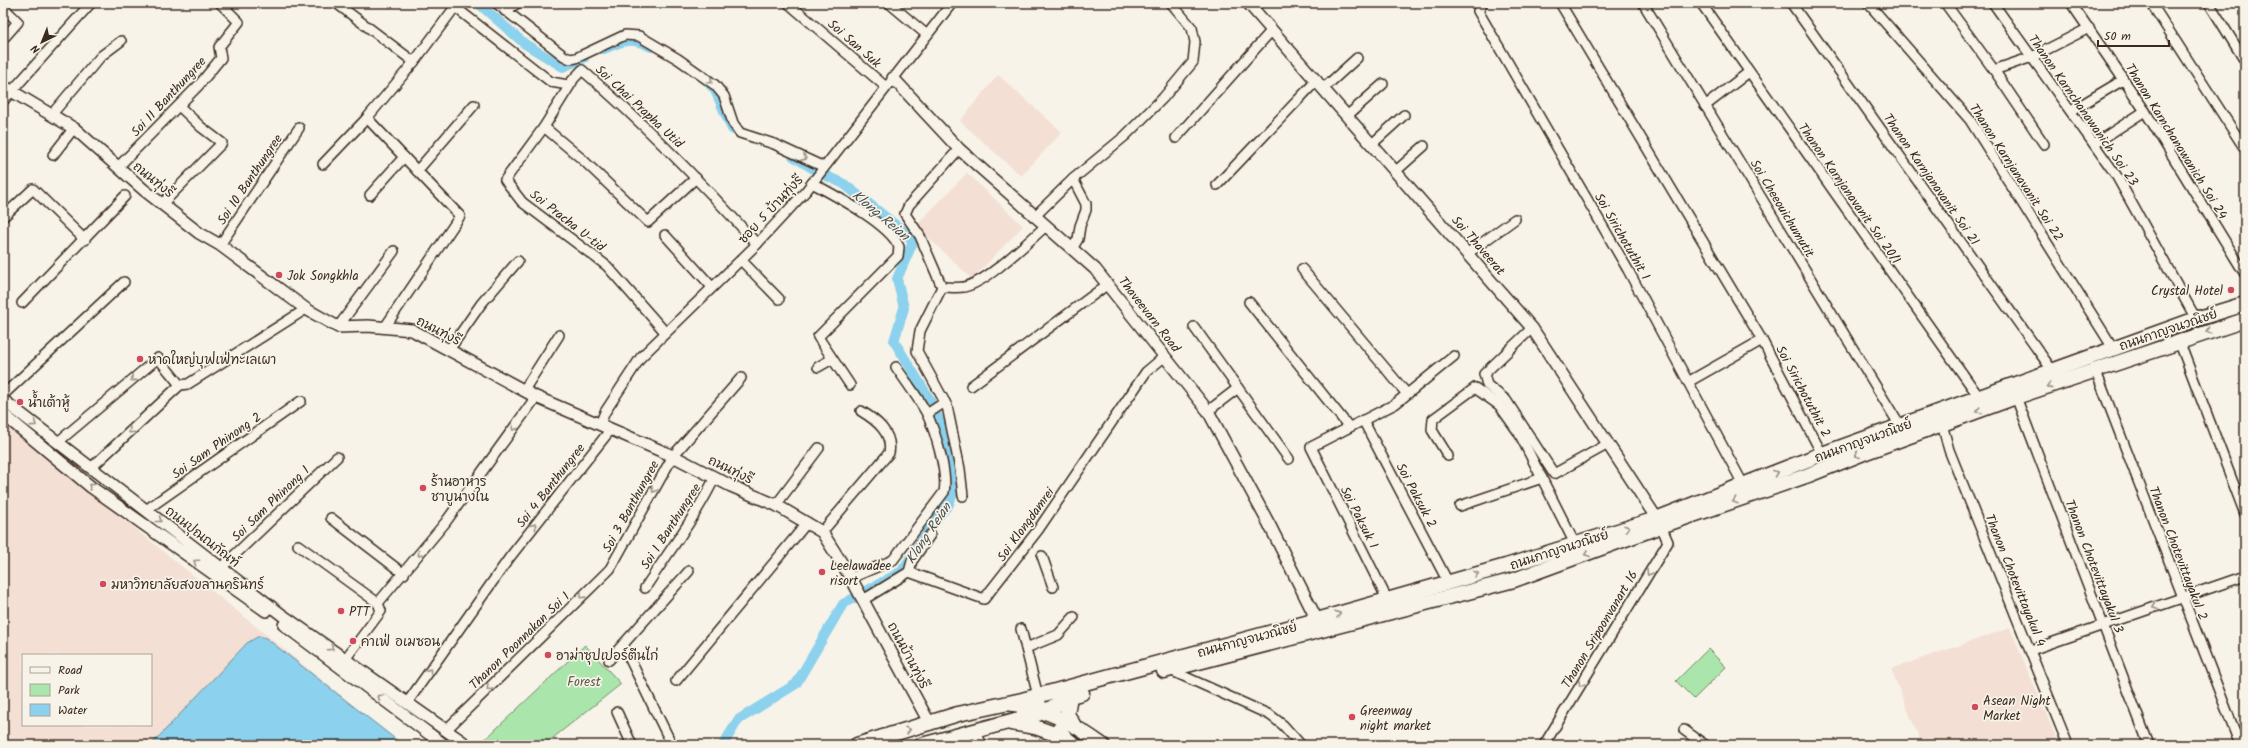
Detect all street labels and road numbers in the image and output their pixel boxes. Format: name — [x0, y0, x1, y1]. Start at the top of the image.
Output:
street label: Soi San Suk — [822, 15, 886, 74]
street label: Thanon Karnchanawanich Soi 23 — [2022, 31, 2143, 191]
street label: Soi 11 Banthungree — [126, 52, 212, 142]
street label: Soi Chai Prapha Utid — [590, 60, 688, 154]
street label: Thanon Karnchanawanich Soi 24 — [2119, 60, 2232, 224]
street label: Thanon Karnjanavanit Soi 22 — [1963, 100, 2068, 246]
street label: Thanon Karnjanavanit Soi 21 — [1877, 110, 1984, 250]
street label: Thanon Karnjanavanit Soi 20/1 — [1792, 119, 1906, 269]
street label: Soi 10 Banthungree — [212, 130, 289, 229]
street label: Soi Cheeouichumutit — [1744, 156, 1820, 263]
street label: ถนนทุ่งรี — [128, 157, 179, 204]
street label: ซอย 5 บ้านทุ่งรี — [733, 170, 809, 249]
street label: Soi Pracha U-tid — [525, 185, 610, 258]
street label: Soi Sirichotuthit 1 — [1588, 189, 1655, 284]
street label: Soi Thaveerat — [1446, 211, 1511, 281]
street label: Thaveevarn Road — [1112, 272, 1186, 358]
street label: ถนนกาญจนวณิชย์ — [2116, 304, 2221, 357]
street label: ถนนทุ่งรี — [412, 311, 465, 352]
street label: Soi Sirichotuthit 2 — [1770, 342, 1836, 441]
street label: Soi Sam Phinong 2 — [168, 407, 266, 485]
street label: ถนนกาญจนวณิชย์ — [1812, 414, 1915, 469]
street label: Soi 4 Banthungree — [511, 439, 591, 533]
street label: ถนนทุ่งรี — [704, 450, 757, 491]
street label: Soi 3 Banthungree — [597, 457, 665, 557]
street label: Soi Paksuk 2 — [1390, 459, 1442, 532]
street label: Soi Sam Phinong 1 — [227, 461, 315, 547]
street label: Soi 1 Banthungree — [635, 479, 707, 574]
street label: Soi Klongdamrei — [992, 483, 1061, 566]
street label: Soi Paksuk 1 — [1334, 483, 1383, 553]
street label: Thanon Chotevittayakul 2 — [2142, 484, 2213, 623]
street label: Thanon Chotevittayakul 3 — [2058, 497, 2129, 636]
street label: ถนนปุณณกัณฑ์ — [160, 501, 244, 573]
street label: Thanon Chotevittayakul 4 — [1978, 511, 2051, 650]
street label: ถนนกาญจนวณิชย์ — [1507, 525, 1612, 576]
street label: Thanon Sripoonvanart 16 — [1557, 567, 1644, 693]
street label: Thanon Poonnakan Soi 1 — [465, 587, 575, 695]
street label: ถนนกาญจนวณิชย์ — [1195, 617, 1300, 664]
street label: ถนนบ้านทุ่งรี — [881, 619, 934, 693]

